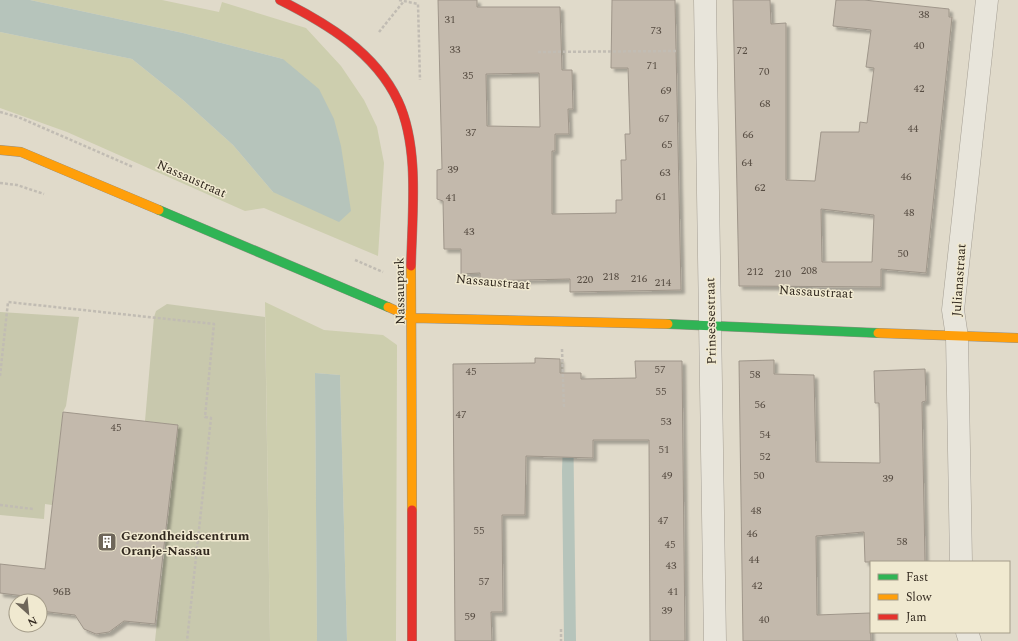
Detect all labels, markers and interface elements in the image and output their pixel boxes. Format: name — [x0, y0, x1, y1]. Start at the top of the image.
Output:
house number: 38 — [919, 6, 930, 23]
house number: 31 — [445, 11, 456, 28]
house number: 73 — [651, 22, 662, 39]
house number: 40 — [914, 37, 925, 54]
house number: 33 — [450, 41, 461, 58]
house number: 72 — [737, 42, 748, 59]
house number: 71 — [647, 57, 658, 74]
house number: 70 — [759, 63, 770, 80]
house number: 35 — [463, 67, 474, 84]
house number: 42 — [914, 80, 925, 97]
house number: 69 — [661, 82, 672, 99]
house number: 68 — [760, 95, 771, 112]
house number: 67 — [659, 110, 670, 127]
house number: 44 — [908, 120, 919, 137]
house number: 37 — [466, 124, 477, 141]
house number: 66 — [743, 126, 754, 143]
house number: 65 — [662, 136, 673, 153]
house number: 64 — [742, 154, 753, 171]
street label: Nassaustraat — [154, 155, 230, 203]
house number: 39 — [448, 161, 459, 178]
house number: 63 — [660, 164, 671, 181]
house number: 46 — [901, 168, 912, 185]
house number: 62 — [755, 179, 766, 196]
house number: 61 — [656, 188, 667, 205]
house number: 41 — [446, 189, 457, 206]
house number: 48 — [904, 204, 915, 221]
house number: 43 — [464, 223, 475, 240]
street label: Julianastraat — [946, 242, 972, 317]
house number: 50 — [898, 245, 909, 262]
street label: Nassaupark — [389, 257, 411, 325]
house number: 208 — [801, 262, 818, 279]
house number: 212 — [747, 263, 764, 280]
house number: 210 — [775, 265, 792, 282]
house number: 218 — [603, 268, 620, 285]
street label: Nassaustraat — [455, 269, 531, 295]
house number: 216 — [631, 270, 648, 287]
house number: 220 — [577, 271, 594, 288]
house number: 214 — [655, 274, 672, 291]
street label: Prinsessestraat — [700, 277, 722, 365]
street label: Nassaustraat — [778, 280, 854, 304]
house number: 57 — [655, 361, 666, 378]
house number: 45 — [466, 363, 477, 380]
house number: 58 — [750, 366, 761, 383]
house number: 55 — [656, 383, 667, 400]
house number: 56 — [755, 396, 766, 413]
house number: 47 — [456, 406, 467, 423]
house number: 53 — [661, 413, 672, 430]
house number: 45 — [111, 419, 122, 436]
house number: 54 — [760, 426, 771, 443]
house number: 51 — [659, 441, 670, 458]
house number: 52 — [760, 448, 771, 465]
house number: 49 — [662, 467, 673, 484]
house number: 50 — [754, 467, 765, 484]
house number: 39 — [883, 470, 894, 487]
house number: 48 — [751, 502, 762, 519]
house number: 47 — [658, 512, 669, 529]
house number: 55 — [474, 522, 485, 539]
house number: 46 — [747, 525, 758, 542]
place label: Gezondheidscentrum Oranje-Nassau — [121, 526, 250, 561]
building icon: Gezondheidscentrum Oranje-Nassau — [96, 531, 118, 553]
house number: 58 — [897, 533, 908, 550]
house number: 45 — [665, 536, 676, 553]
house number: 44 — [749, 551, 760, 568]
house number: 43 — [666, 557, 677, 574]
legend — [870, 561, 1010, 633]
text: Fast — [906, 568, 928, 587]
house number: 57 — [479, 573, 490, 590]
house number: 42 — [752, 577, 763, 594]
house number: 96B — [53, 583, 71, 600]
house number: 41 — [668, 583, 679, 600]
text: Slow — [906, 588, 932, 607]
north arrow — [8, 593, 48, 633]
house number: 39 — [662, 602, 673, 619]
house number: 59 — [465, 608, 476, 625]
text: Jam — [906, 608, 927, 627]
house number: 40 — [759, 611, 770, 628]
text: N — [24, 612, 40, 631]

